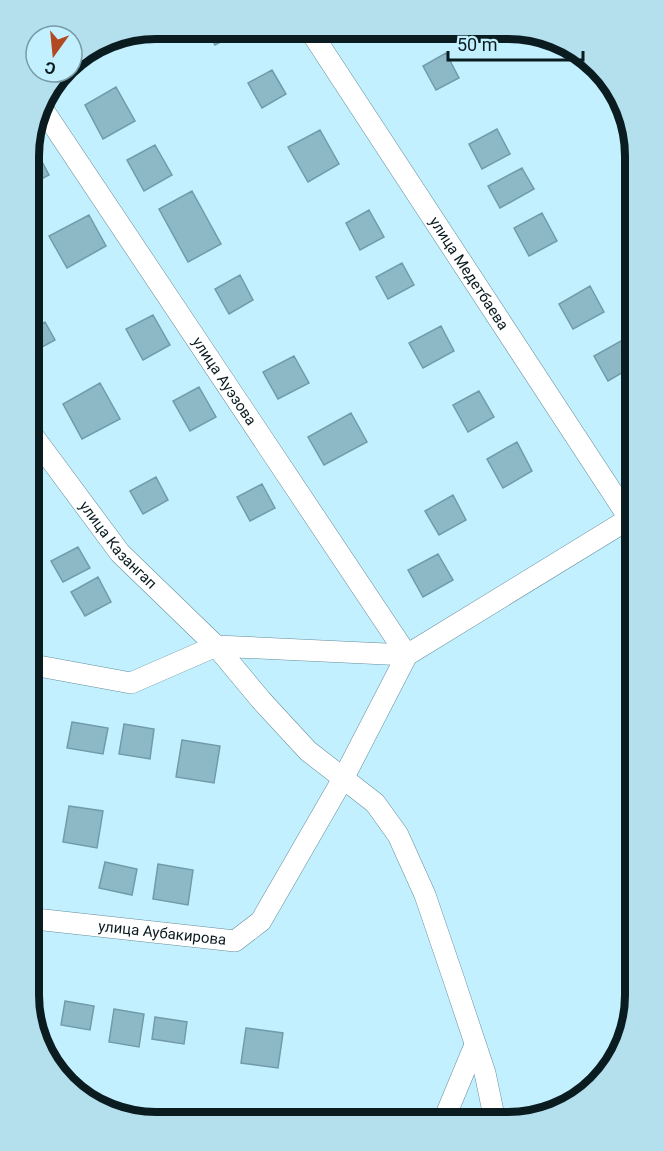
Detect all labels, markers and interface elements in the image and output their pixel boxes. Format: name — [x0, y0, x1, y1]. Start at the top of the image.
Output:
north arrow — [24, 24, 84, 84]
scale bar — [448, 24, 583, 62]
text: 50 m — [457, 34, 497, 55]
text: С — [43, 57, 58, 79]
street label: улица Медетбаева — [425, 213, 512, 333]
street label: улица Ауэзова — [188, 334, 260, 429]
street label: улица Казангап — [75, 497, 161, 593]
street label: улица Аубакирова — [97, 917, 227, 949]

